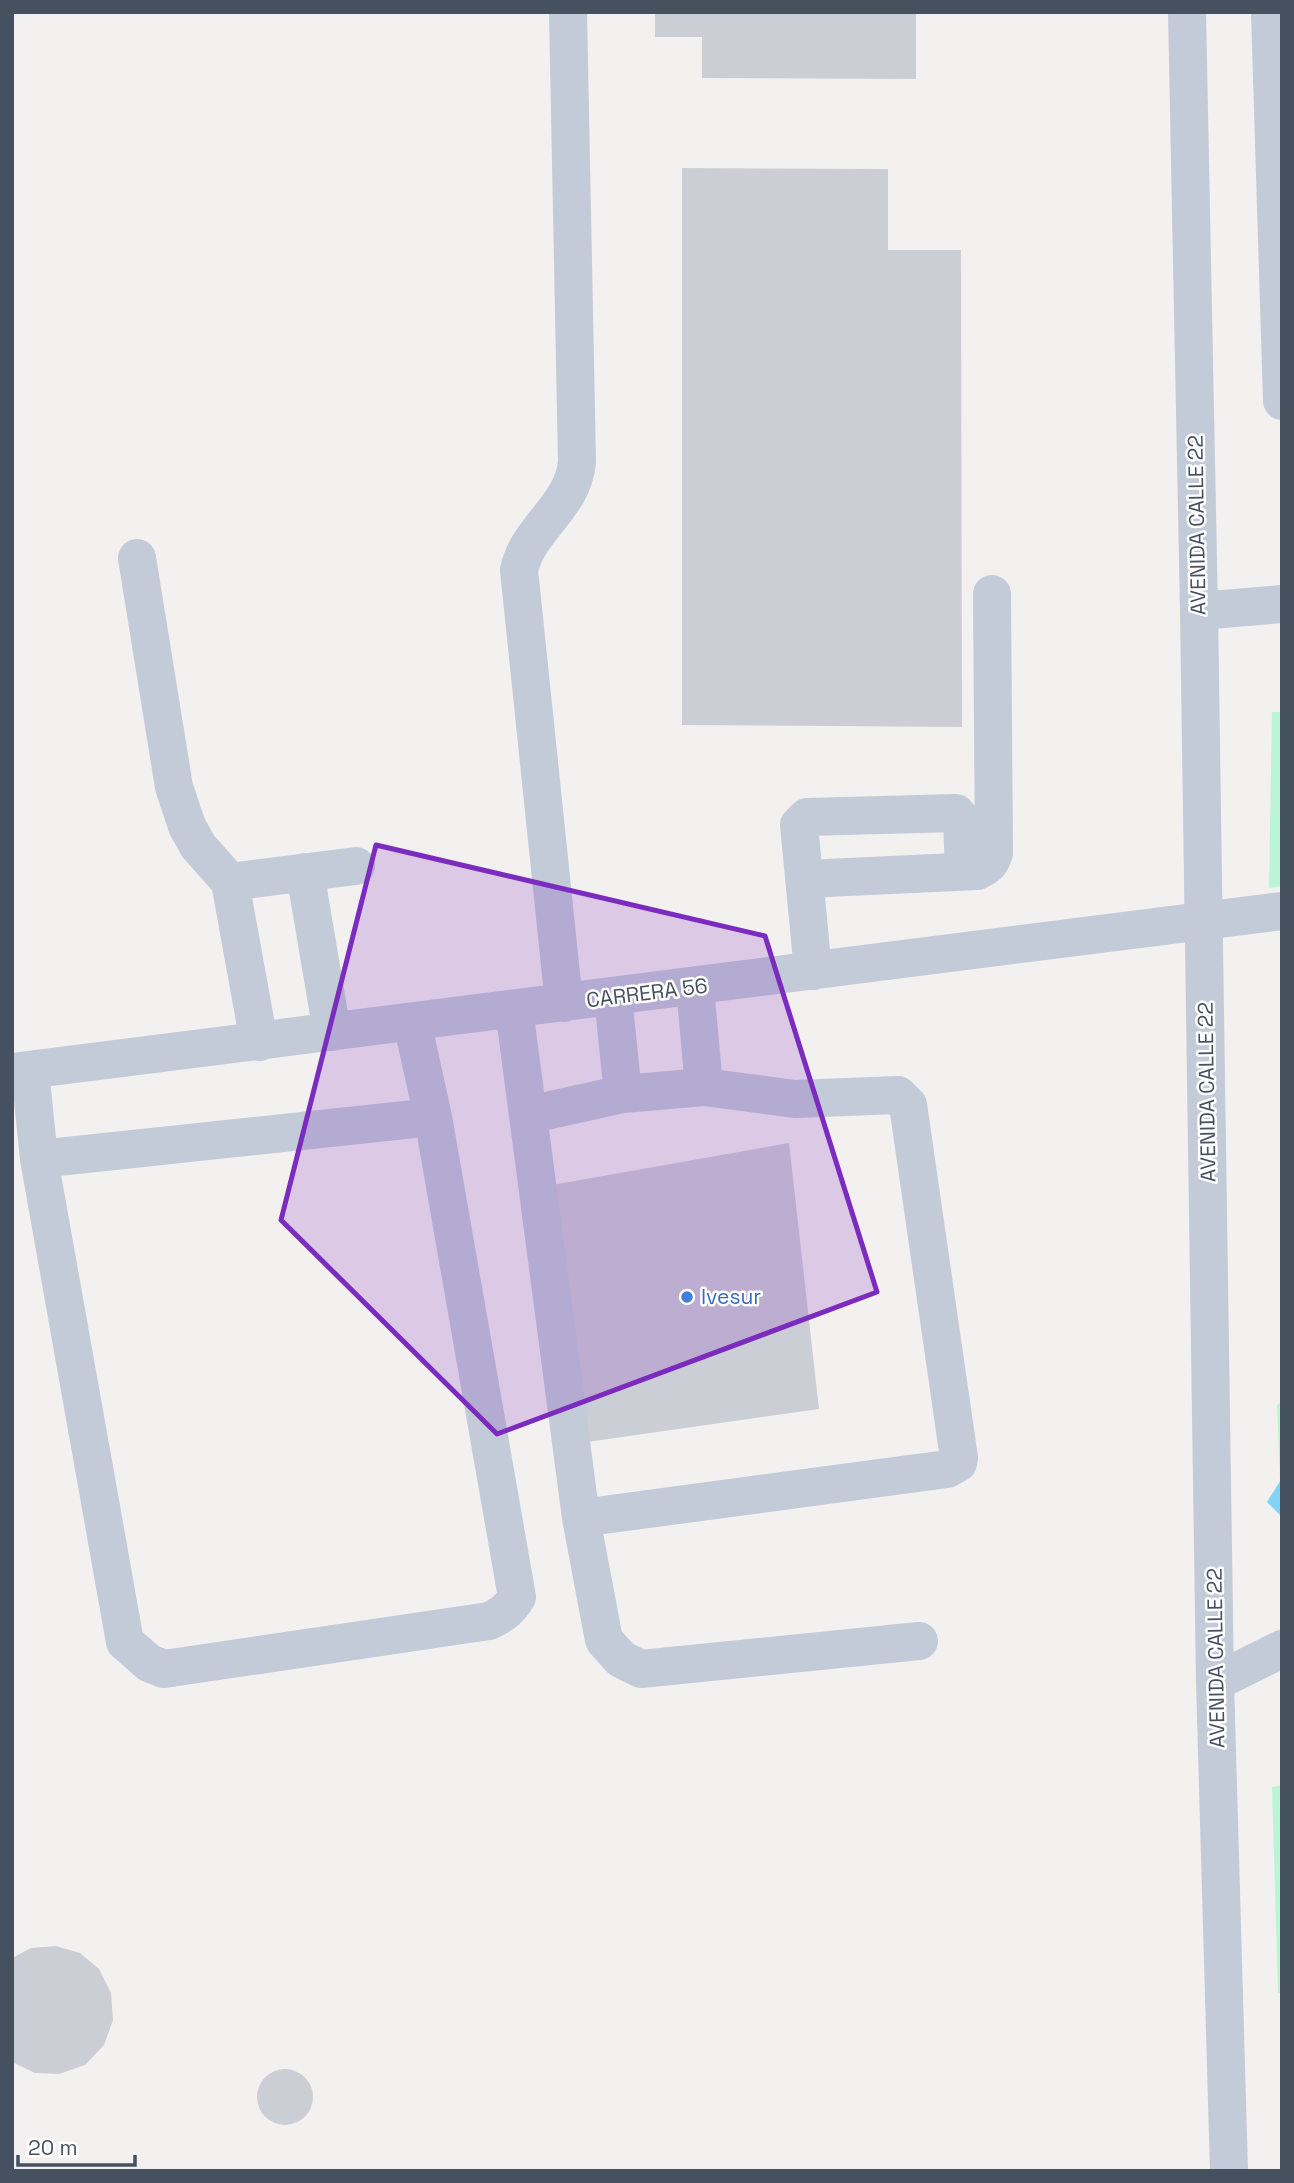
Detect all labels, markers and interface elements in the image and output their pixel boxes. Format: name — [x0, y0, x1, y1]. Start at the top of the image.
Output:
street label: AVENIDA CALLE 22 — [1181, 435, 1212, 615]
street label: CARRERA 56 — [585, 972, 709, 1013]
street label: AVENIDA CALLE 22 — [1191, 1002, 1222, 1182]
place label: Ivesur — [701, 1283, 761, 1310]
marker: Ivesur — [679, 1289, 695, 1305]
street label: AVENIDA CALLE 22 — [1200, 1568, 1231, 1748]
scale bar — [18, 2124, 135, 2168]
text: 20 m — [28, 2134, 78, 2161]

